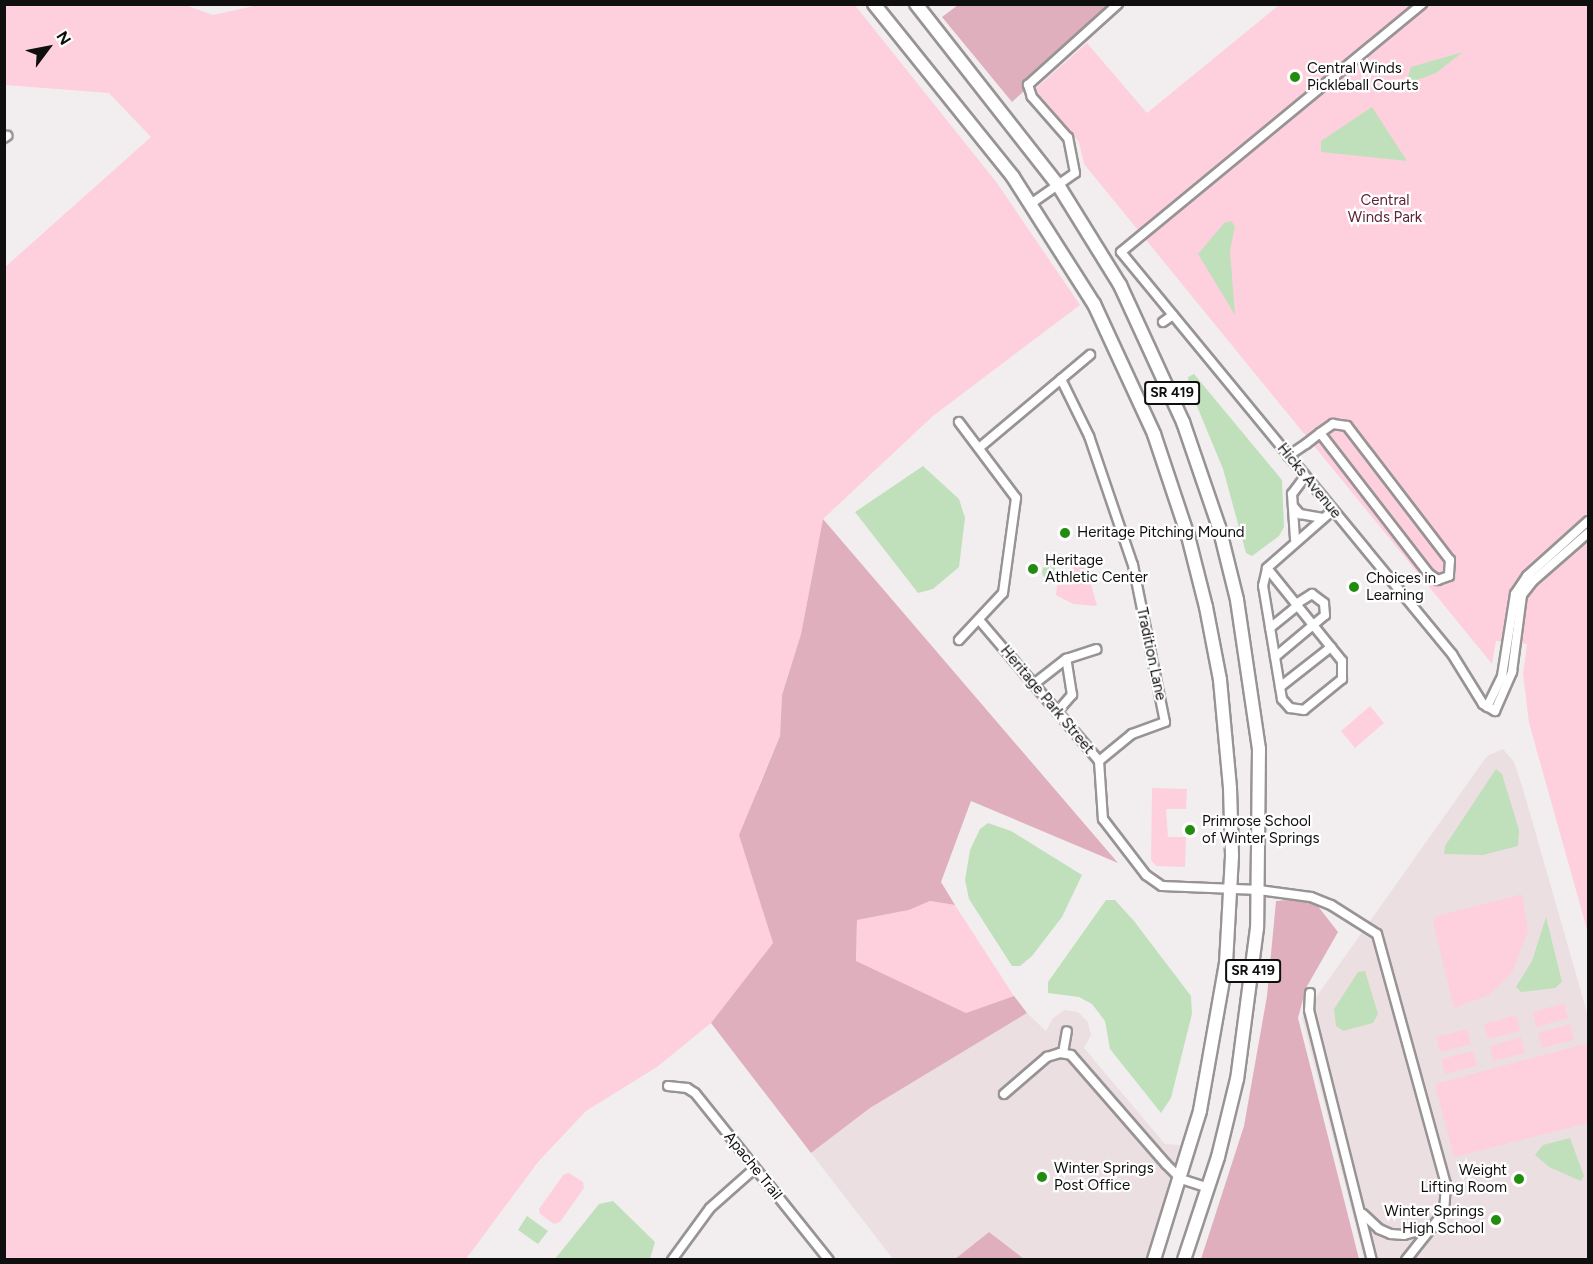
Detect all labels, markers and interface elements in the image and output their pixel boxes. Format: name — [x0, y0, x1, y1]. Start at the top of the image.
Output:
north arrow — [18, 18, 78, 78]
text: N — [52, 28, 75, 48]
place label: Central Winds Pickleball Courts — [1307, 59, 1418, 94]
marker: Central Winds Pickleball Courts — [1288, 70, 1302, 84]
park label: Central Winds Park — [1348, 191, 1422, 226]
road number: SR 419 — [1144, 382, 1200, 404]
street label: Hicks Avenue — [1273, 440, 1345, 522]
place label: Heritage Pitching Mound — [1077, 524, 1245, 542]
marker: Heritage Pitching Mound — [1058, 526, 1072, 540]
place label: Heritage Athletic Center — [1045, 551, 1148, 586]
marker: Heritage Athletic Center — [1026, 562, 1040, 576]
place label: Choices in Learning — [1366, 569, 1436, 604]
marker: Choices in Learning — [1347, 580, 1361, 594]
street label: Tradition Lane — [1132, 606, 1170, 702]
street label: Heritage Park Street — [996, 642, 1098, 758]
place label: Primrose School of Winter Springs — [1202, 812, 1320, 847]
marker: Primrose School of Winter Springs — [1183, 823, 1197, 837]
road number: SR 419 — [1224, 960, 1282, 982]
street label: Apache Trail — [720, 1128, 786, 1204]
place label: Winter Springs Post Office — [1054, 1159, 1154, 1194]
place label: Weight Lifting Room — [1421, 1161, 1507, 1196]
marker: Winter Springs Post Office — [1035, 1170, 1049, 1184]
marker: Weight Lifting Room — [1512, 1172, 1526, 1186]
place label: Winter Springs High School — [1384, 1202, 1484, 1237]
marker: Winter Springs High School — [1489, 1213, 1503, 1227]

